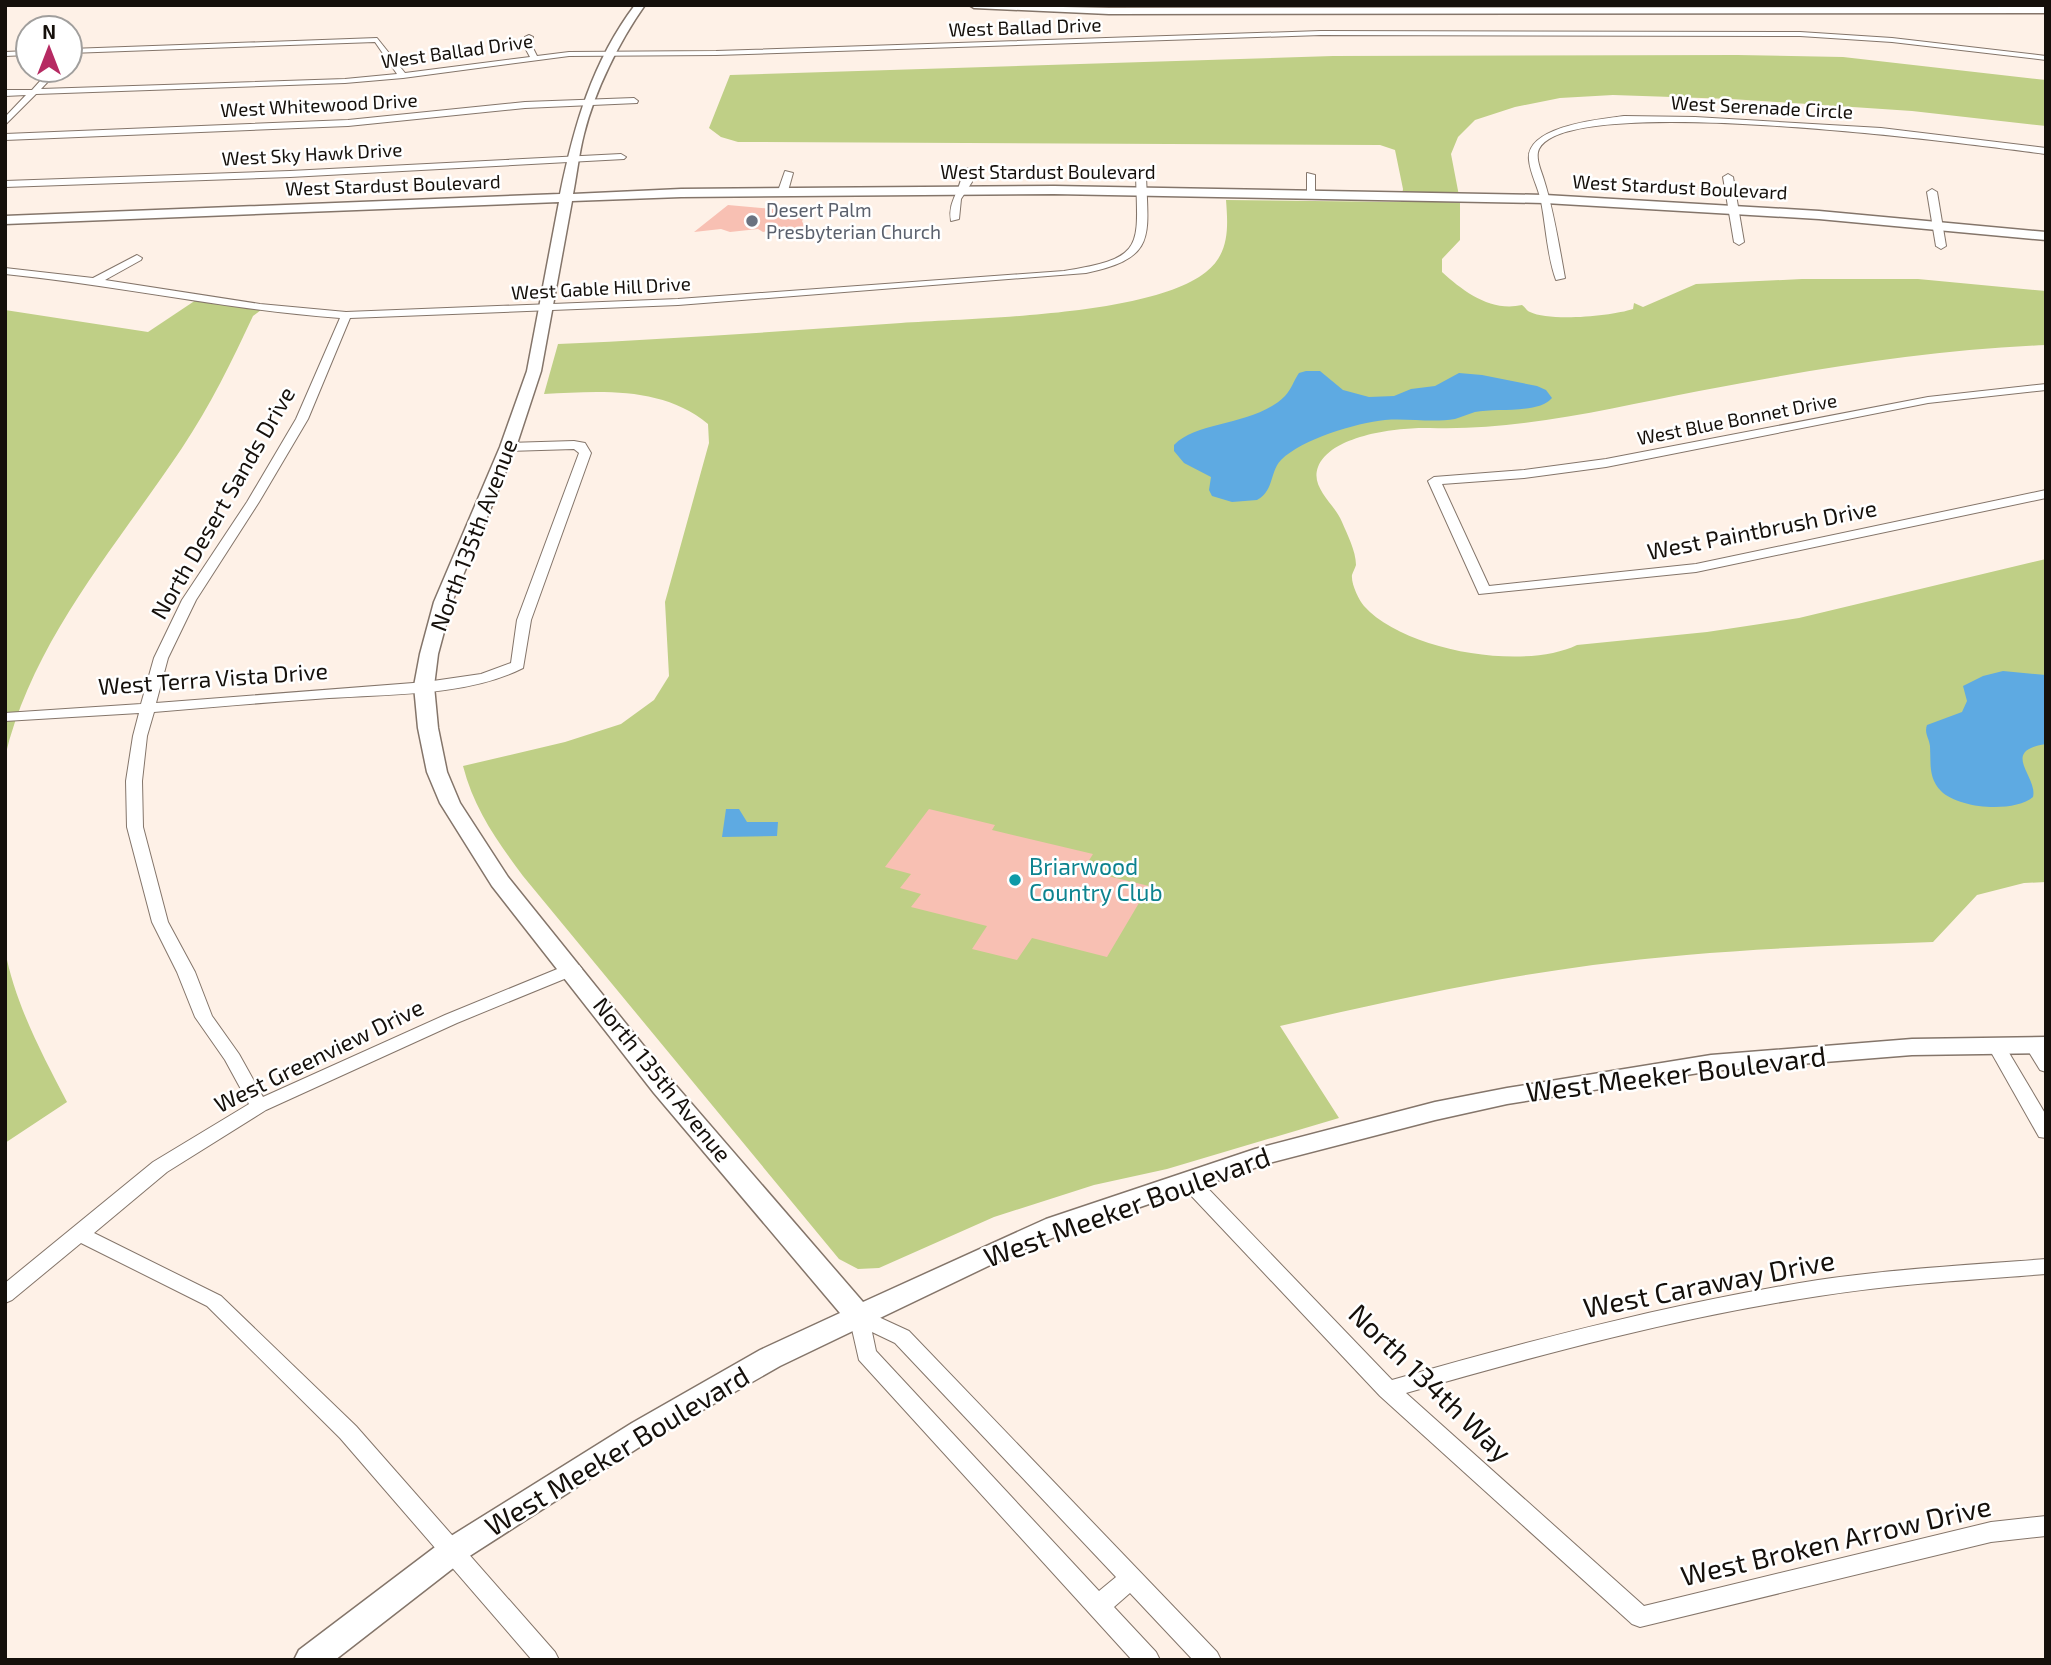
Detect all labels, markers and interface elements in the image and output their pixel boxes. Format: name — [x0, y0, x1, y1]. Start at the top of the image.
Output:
street label: West Ballad Drive — [948, 12, 1102, 41]
north arrow — [14, 14, 84, 84]
text: N — [42, 20, 56, 43]
street label: West Ballad Drive — [379, 28, 534, 73]
street label: West Whitewood Drive — [220, 88, 418, 121]
street label: West Serenade Circle — [1670, 90, 1854, 123]
street label: West Sky Hawk Drive — [221, 137, 403, 170]
street label: West Stardust Boulevard — [940, 160, 1156, 183]
street label: West Stardust Boulevard — [285, 169, 501, 200]
street label: West Stardust Boulevard — [1572, 169, 1788, 204]
place label: Desert Palm Presbyterian Church — [766, 198, 941, 243]
marker: Desert Palm Presbyterian Church — [744, 213, 760, 229]
street label: West Gable Hill Drive — [511, 271, 691, 304]
street label: North Desert Sands Drive — [144, 381, 300, 624]
street label: West Blue Bonnet Drive — [1635, 388, 1839, 449]
street label: North 135th Avenue — [423, 434, 523, 635]
street label: West Paintbrush Drive — [1645, 493, 1879, 565]
street label: West Terra Vista Drive — [97, 656, 329, 700]
place label: Briarwood Country Club — [1029, 852, 1163, 906]
marker: Briarwood Country Club — [1007, 872, 1023, 888]
street label: North 135th Avenue — [588, 991, 738, 1167]
street label: West Greenview Drive — [209, 992, 428, 1118]
street label: West Meeker Boulevard — [1524, 1038, 1828, 1108]
street label: West Meeker Boulevard — [979, 1138, 1274, 1274]
street label: West Caraway Drive — [1580, 1242, 1837, 1324]
street label: North 134th Way — [1342, 1296, 1519, 1469]
street label: West Meeker Boulevard — [478, 1358, 755, 1543]
street label: West Broken Arrow Drive — [1677, 1488, 1994, 1592]

